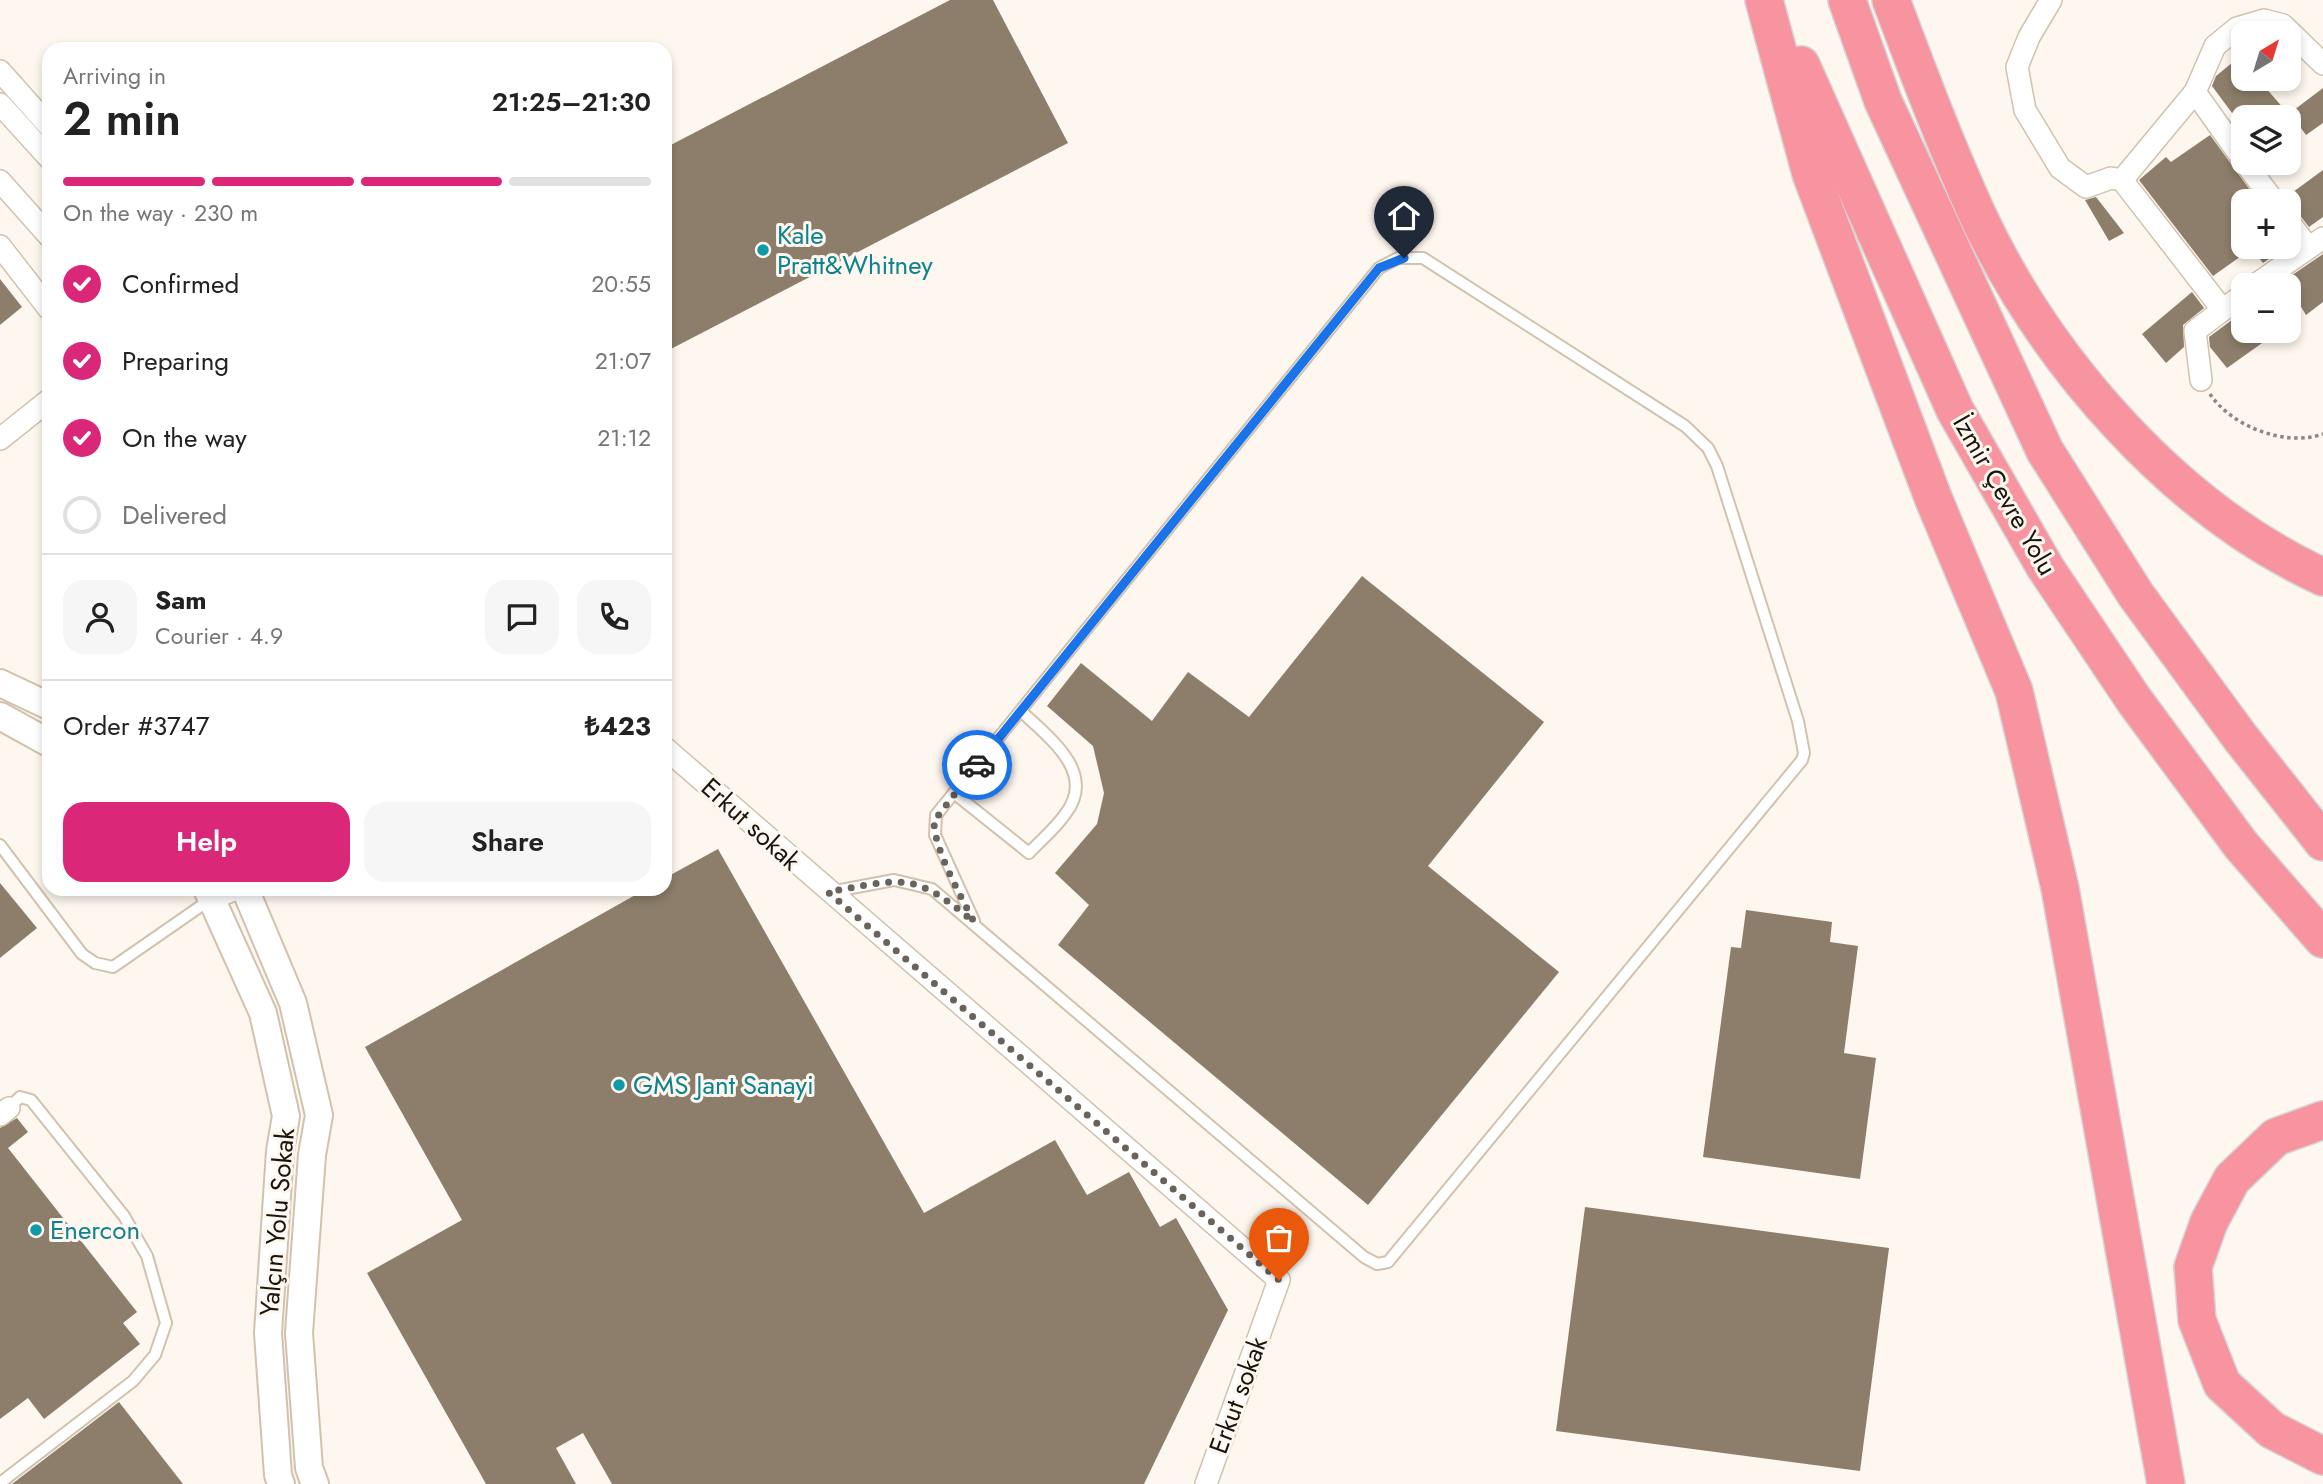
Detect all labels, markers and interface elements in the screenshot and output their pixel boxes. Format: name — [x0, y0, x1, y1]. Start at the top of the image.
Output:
north arrow — [2231, 21, 2301, 91]
map controls — [2231, 21, 2301, 343]
text: Arriving in — [63, 59, 166, 93]
text: 21:25–21:30 — [492, 83, 651, 121]
text: 2 min — [63, 86, 181, 152]
button: layers — [2231, 105, 2301, 175]
pin — [1374, 186, 1434, 258]
button: + — [2231, 189, 2301, 259]
text: On the way · 230 m — [63, 196, 258, 230]
icon: home — [1385, 197, 1423, 235]
place label: Kale Pratt&Whitney — [777, 216, 933, 284]
marker: Kale Pratt&Whitney — [755, 242, 771, 258]
icon: check — [63, 265, 101, 303]
text: Confirmed — [122, 265, 239, 303]
text: 20:55 — [591, 267, 651, 301]
button: − — [2231, 273, 2301, 343]
icon: check — [63, 342, 101, 380]
text: Preparing — [122, 342, 229, 380]
text: 21:07 — [595, 344, 651, 378]
street label: İzmir Çevre Yolu — [1944, 408, 2066, 582]
icon: check — [63, 419, 101, 457]
text: On the way — [122, 419, 247, 457]
text: 21:12 — [597, 421, 651, 455]
text: Delivered — [122, 496, 227, 534]
button: person — [63, 580, 137, 654]
button: chat — [485, 580, 559, 654]
button: phone — [577, 580, 651, 654]
text: Sam — [155, 581, 207, 619]
text: Courier · 4.9 — [155, 619, 283, 653]
text: Order #3747 — [63, 707, 209, 745]
text: ₺423 — [585, 707, 651, 745]
courier — [942, 730, 1012, 800]
icon: car — [958, 746, 996, 784]
street label: Erkut sokak — [693, 769, 810, 879]
button: Help — [63, 802, 350, 882]
button: Share — [364, 802, 651, 882]
place label: GMS Jant Sanayi — [633, 1066, 814, 1104]
marker: GMS Jant Sanayi — [611, 1077, 627, 1093]
street label: Yalçın Yolu Sokak — [250, 1126, 304, 1318]
pin — [1249, 1208, 1309, 1280]
place label: Enercon — [50, 1211, 140, 1249]
icon: bag — [1260, 1219, 1298, 1257]
marker: Enercon — [28, 1222, 44, 1238]
street label: Erkut sokak — [1199, 1331, 1277, 1459]

